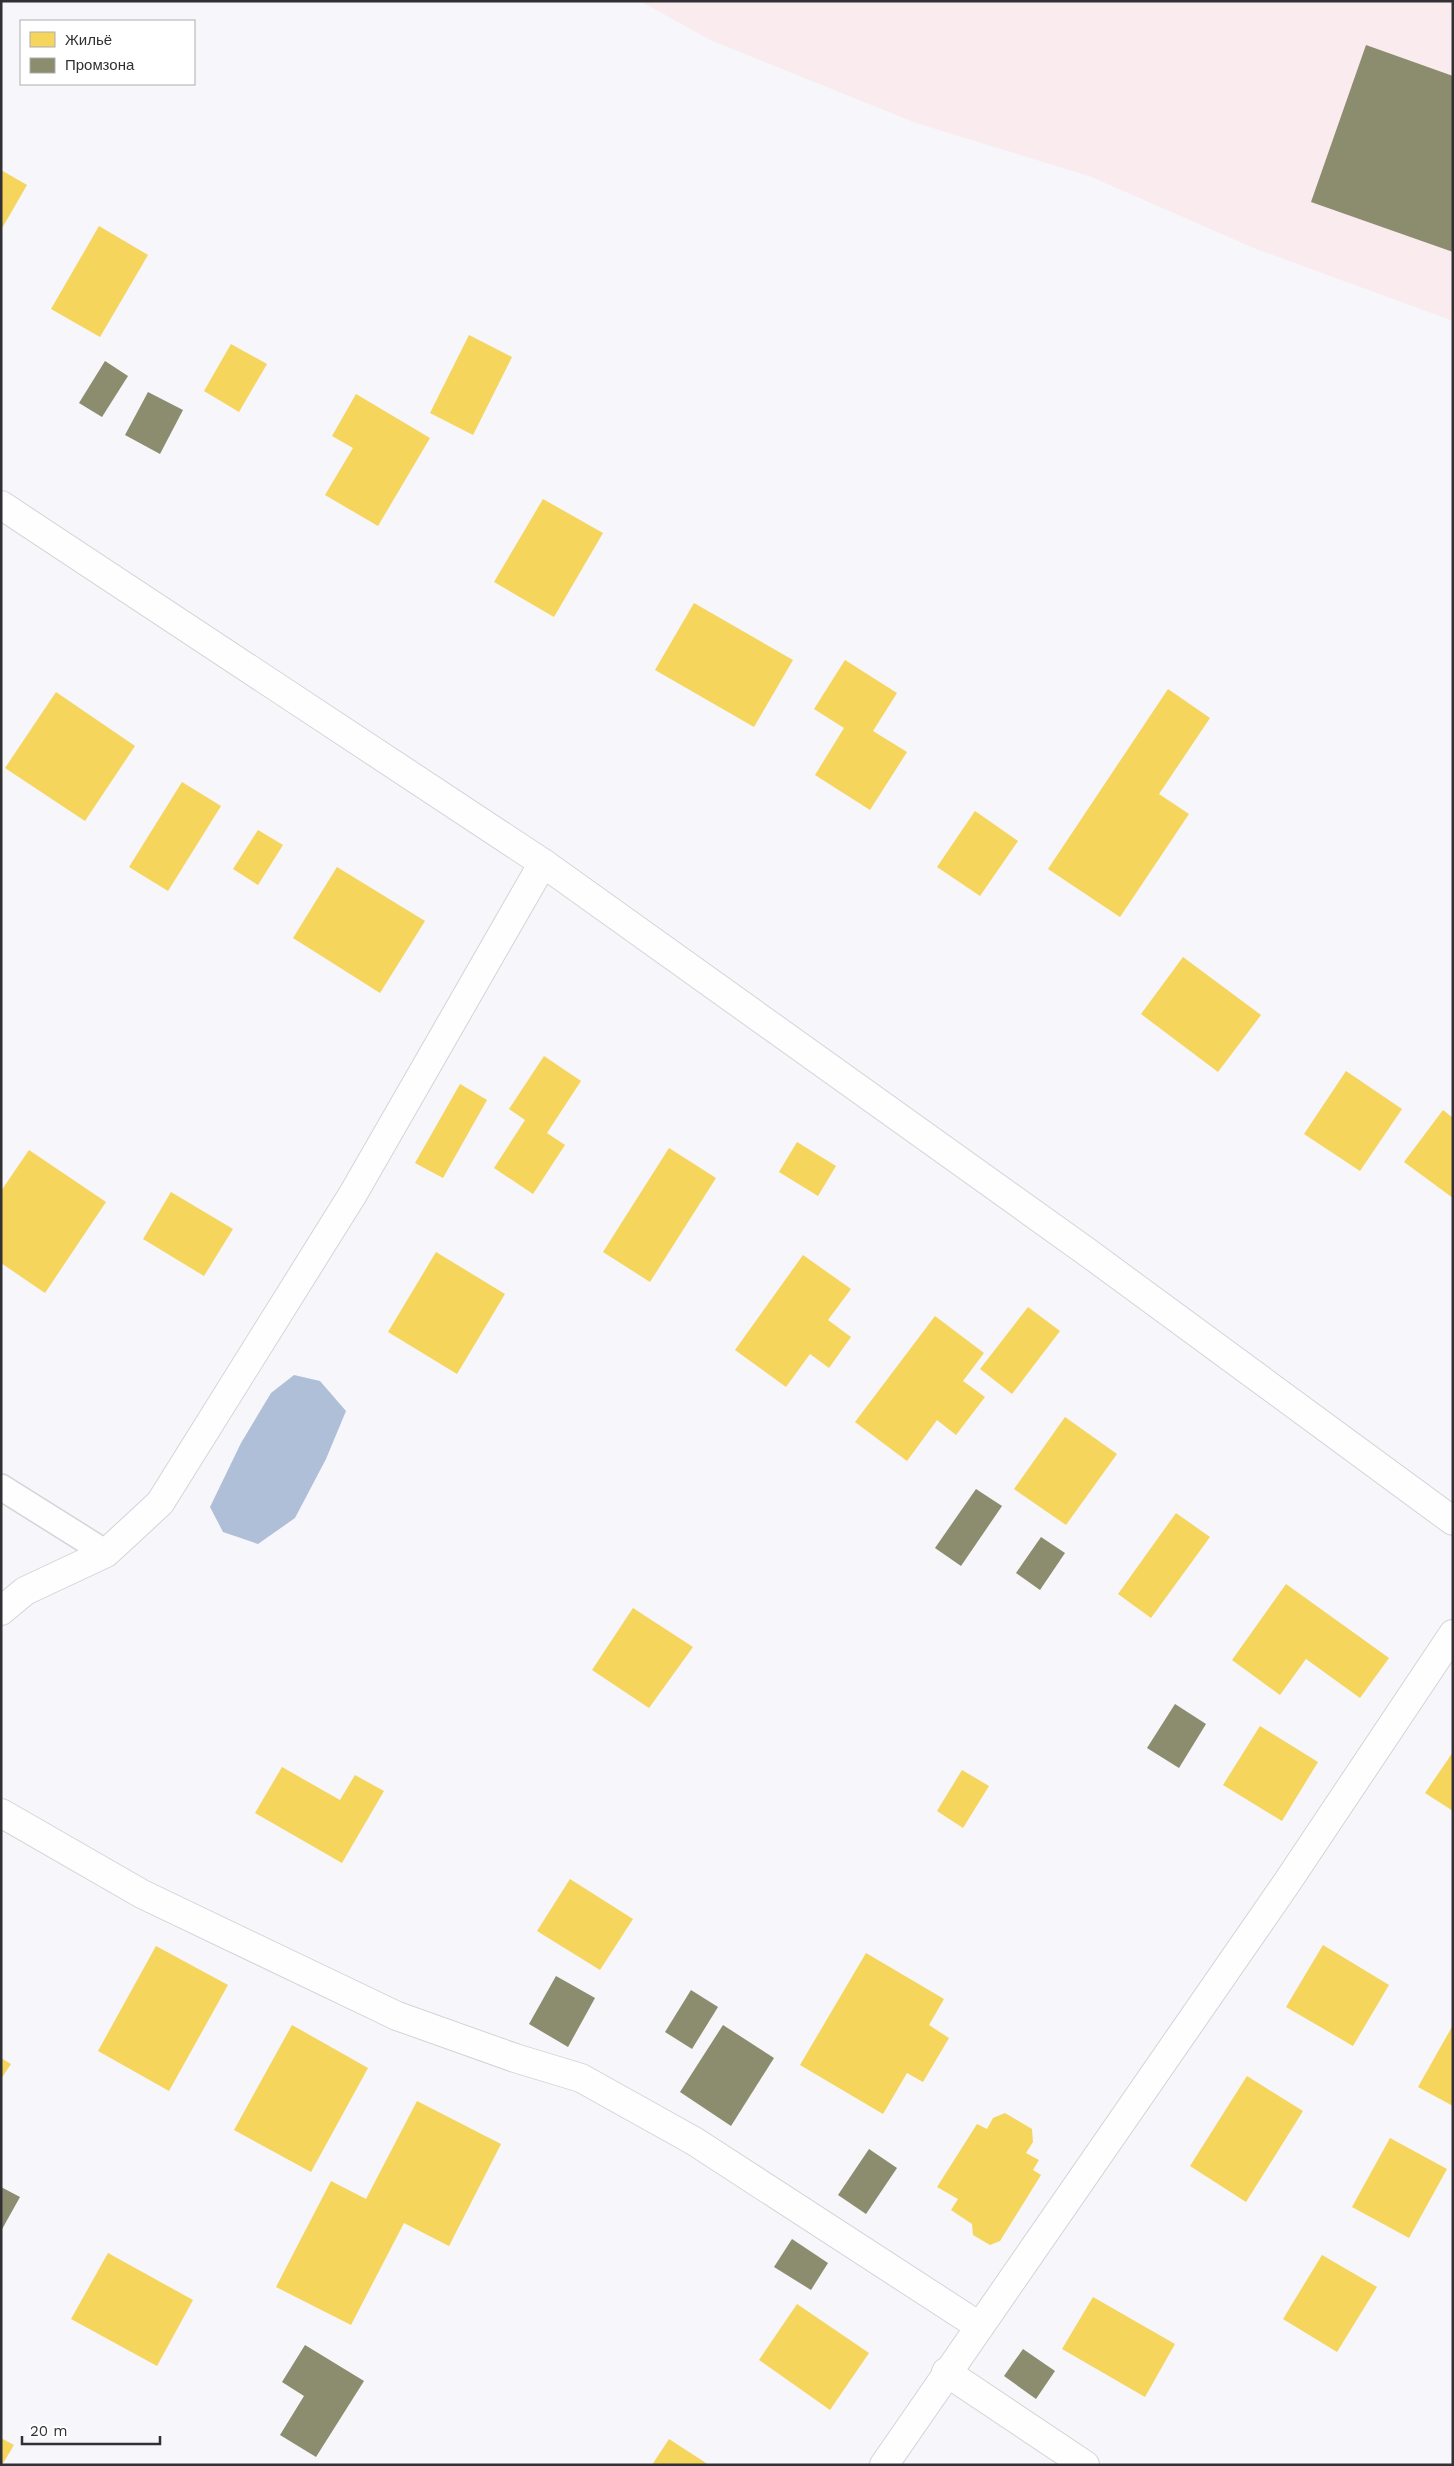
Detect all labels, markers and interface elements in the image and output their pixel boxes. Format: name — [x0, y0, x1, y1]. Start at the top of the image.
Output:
legend — [20, 20, 195, 85]
text: Жильё — [65, 31, 112, 49]
text: Промзона — [65, 56, 135, 74]
scale bar — [22, 2414, 160, 2446]
text: 20 m — [30, 2422, 68, 2440]

